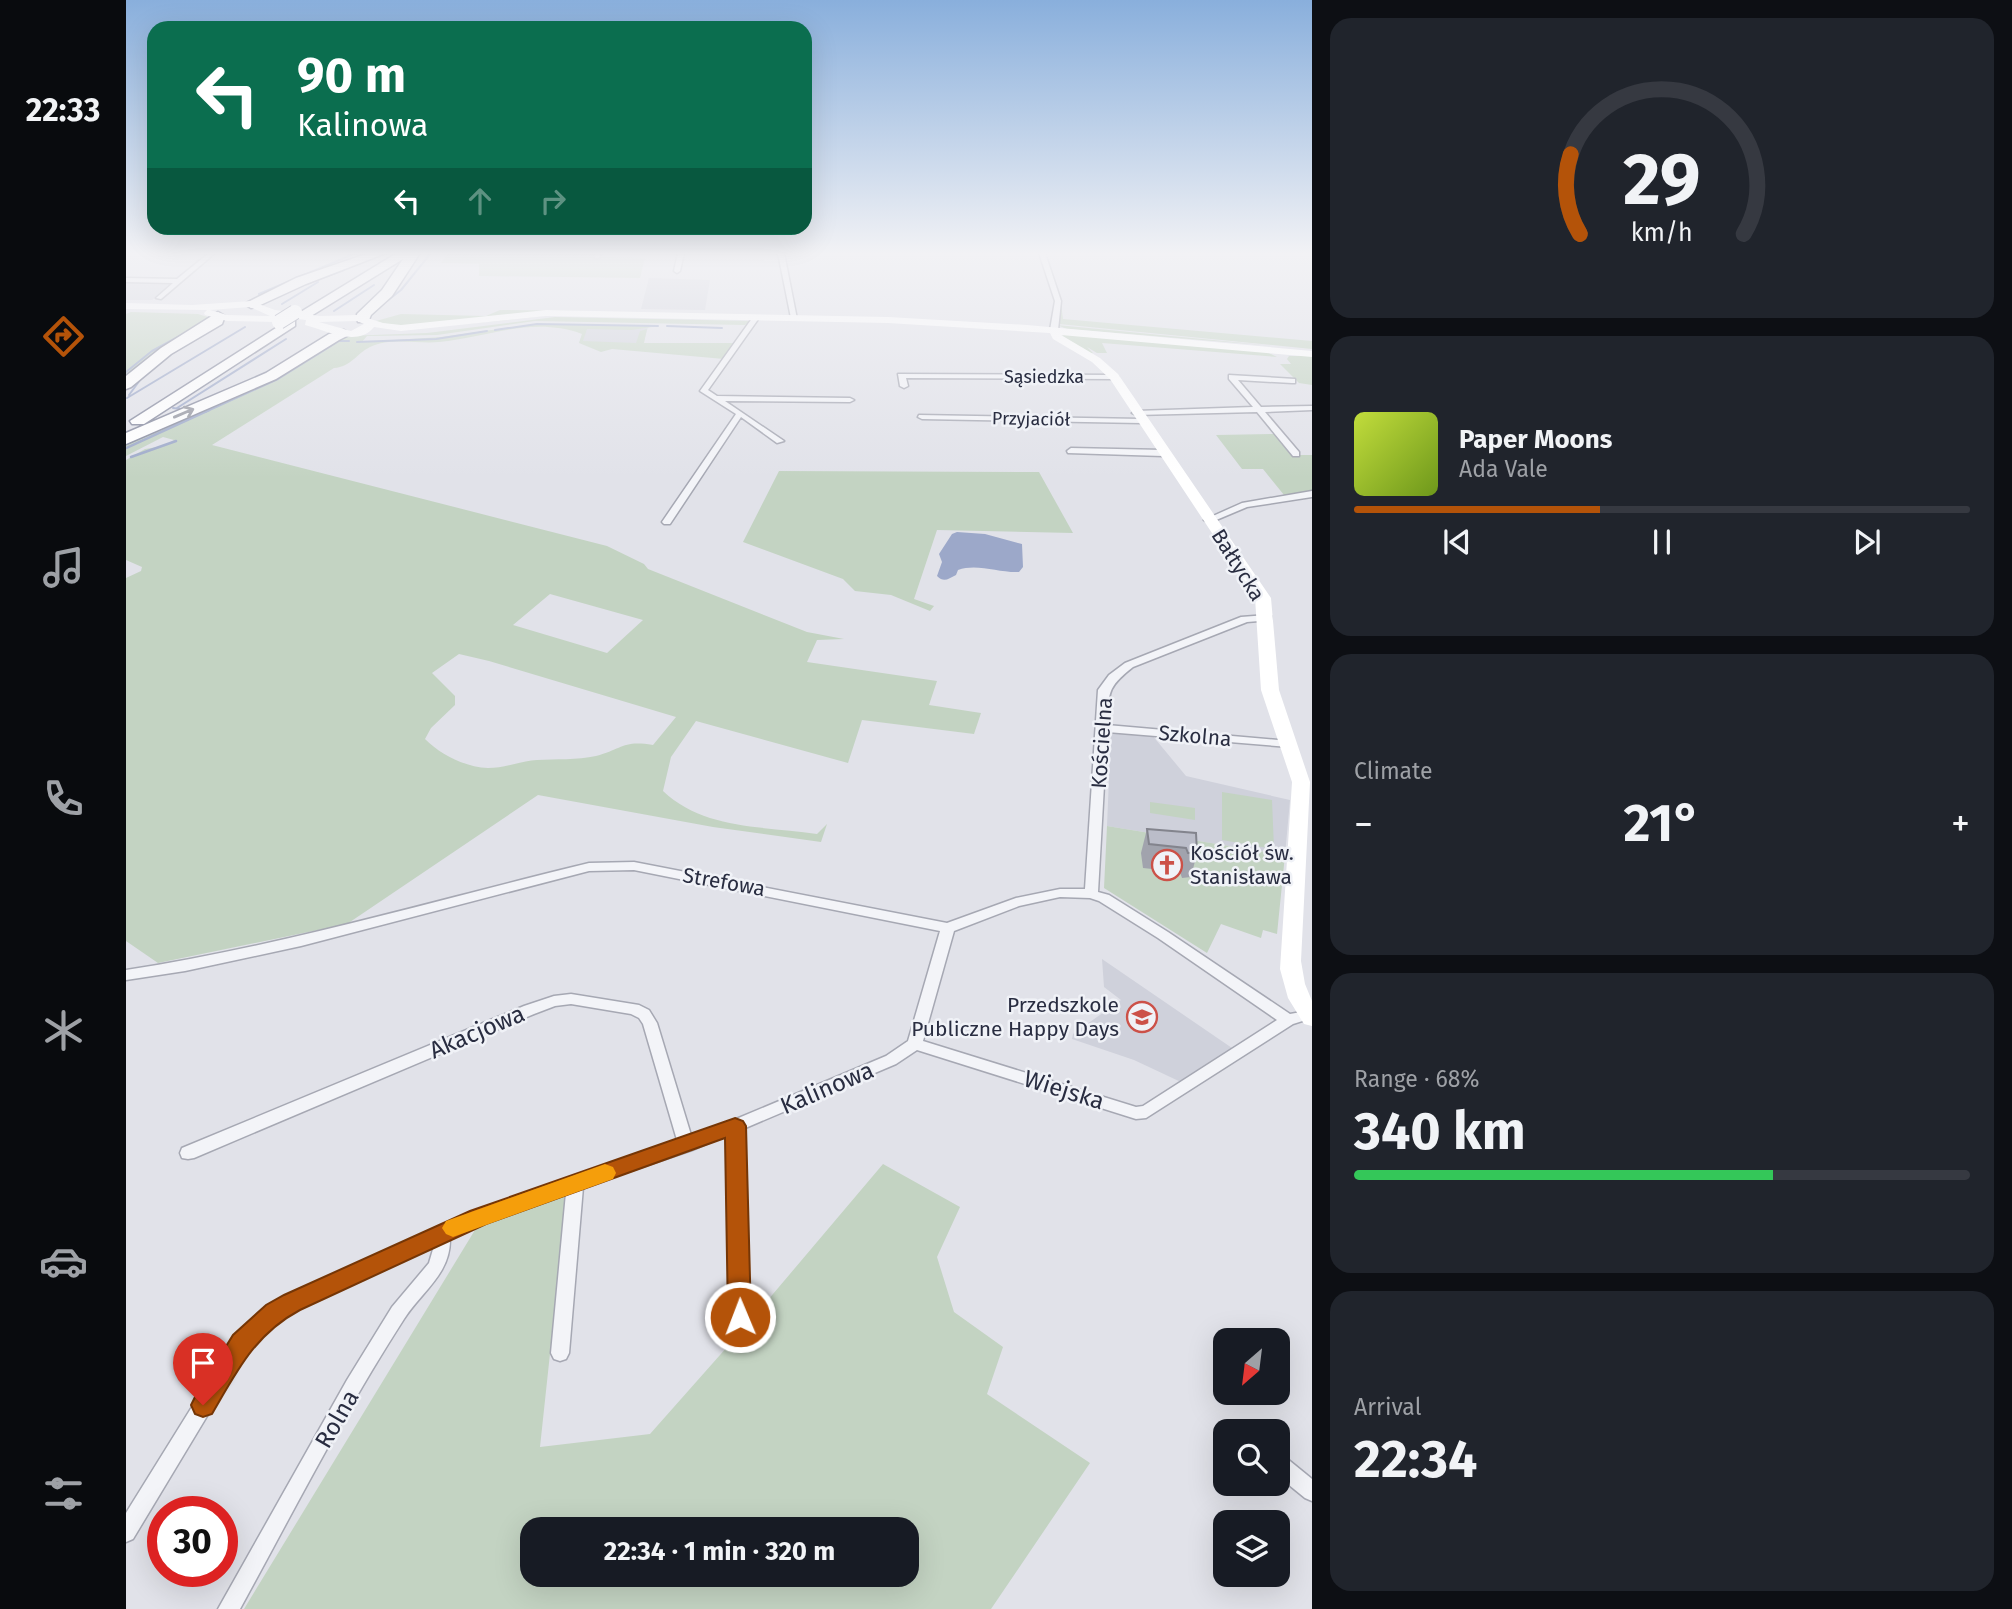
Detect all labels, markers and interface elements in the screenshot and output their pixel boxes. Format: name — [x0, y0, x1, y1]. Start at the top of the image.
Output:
text: 90 m — [297, 46, 406, 105]
icon: left — [182, 49, 273, 140]
text: 22:33 — [26, 91, 100, 129]
text: Kalinowa — [297, 106, 429, 144]
text: 29 — [1623, 136, 1701, 223]
icon: left — [388, 182, 426, 220]
icon: ahead — [461, 182, 499, 220]
icon: right — [534, 182, 572, 220]
text: km/h — [1631, 218, 1693, 248]
icon: directions — [39, 312, 88, 361]
street label: Sąsiedzka — [1004, 366, 1084, 388]
one-way arrow — [173, 406, 194, 419]
street label: Przyjaciół — [992, 407, 1071, 431]
text: Paper Moons — [1459, 424, 1612, 455]
text: Ada Vale — [1459, 455, 1548, 483]
icon: previous — [1438, 523, 1476, 561]
icon: pause — [1643, 523, 1681, 561]
icon: next — [1848, 523, 1886, 561]
street label: Bałtycka — [1206, 524, 1270, 606]
icon: music — [39, 543, 88, 592]
street label: Kościelna — [1086, 696, 1118, 790]
street label: Szkolna — [1157, 720, 1233, 752]
text: Climate — [1354, 757, 1433, 785]
icon: phone — [39, 774, 88, 823]
text: 21° — [1624, 792, 1701, 855]
text: − — [1354, 801, 1373, 847]
text: + — [1951, 801, 1970, 847]
place label: Kościół św. Stanisława — [1190, 840, 1294, 890]
church icon: Kościół św. Stanisława — [1150, 848, 1184, 882]
street label: Strefowa — [681, 862, 767, 902]
place label: Przedszkole Publiczne Happy Days — [911, 992, 1119, 1042]
street label: Akacjowa — [425, 999, 529, 1065]
school or university icon: Przedszkole Publiczne Happy Days — [1125, 1000, 1159, 1034]
icon: climate — [39, 1006, 88, 1055]
street label: Kalinowa — [776, 1056, 878, 1120]
street label: Wiejska — [1020, 1065, 1108, 1115]
text: Range · 68% — [1354, 1065, 1479, 1093]
text: 340 km — [1354, 1100, 1526, 1163]
icon: car — [39, 1237, 88, 1286]
position arrow — [703, 1280, 777, 1354]
north arrow — [1213, 1328, 1290, 1405]
map controls — [1213, 1328, 1290, 1587]
pin — [173, 1333, 233, 1405]
icon: arrive — [184, 1344, 222, 1382]
street label: Rolna — [309, 1385, 365, 1453]
text: Arrival — [1354, 1393, 1421, 1421]
button: search — [1213, 1419, 1290, 1496]
text: 22:34 — [1354, 1428, 1477, 1491]
icon: filters — [39, 1469, 88, 1518]
speed limit sign: 30 — [147, 1496, 238, 1587]
button: layers — [1213, 1510, 1290, 1587]
text: 22:34 · 1 min · 320 m — [604, 1536, 835, 1567]

